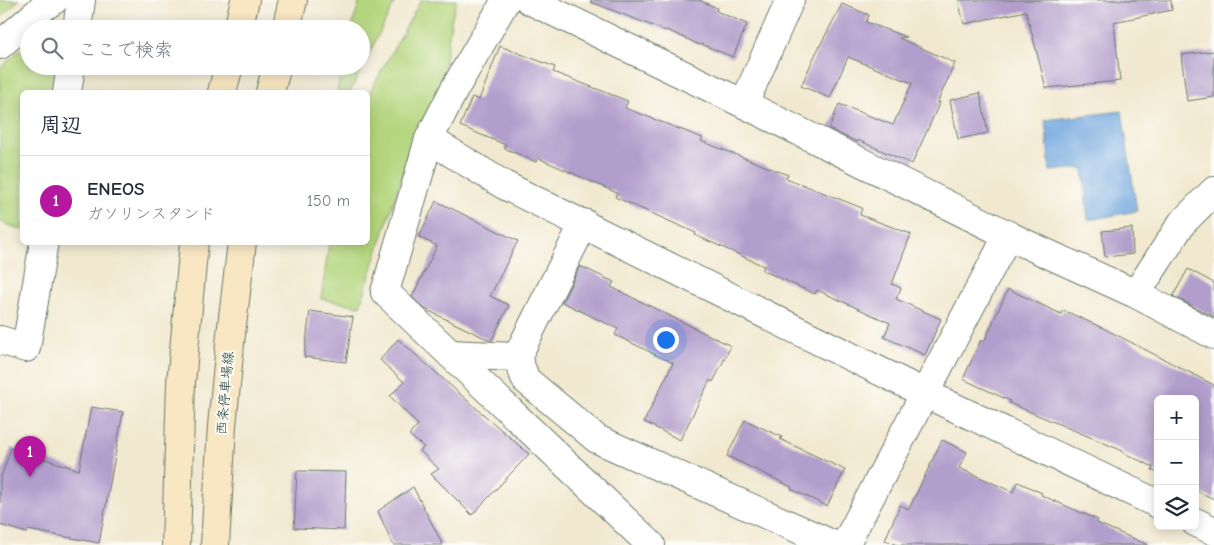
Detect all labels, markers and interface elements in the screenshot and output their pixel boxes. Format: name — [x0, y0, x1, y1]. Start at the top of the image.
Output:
search box — [20, 20, 370, 75]
icon: search — [38, 34, 66, 62]
text: ここで検索 — [78, 39, 173, 61]
text: 周辺 — [40, 113, 82, 137]
text: ENEOS — [87, 178, 144, 200]
text: 1 — [53, 192, 59, 210]
text: 150 m — [307, 192, 350, 210]
text: ガソリンスタンド — [87, 205, 215, 223]
your location — [653, 327, 679, 353]
street label: 西条停車場線 — [213, 350, 237, 436]
map controls — [1154, 395, 1199, 530]
button: + — [1154, 395, 1199, 440]
pin: 1 — [14, 436, 46, 477]
button: − — [1154, 440, 1199, 485]
button: layers — [1154, 485, 1199, 530]

